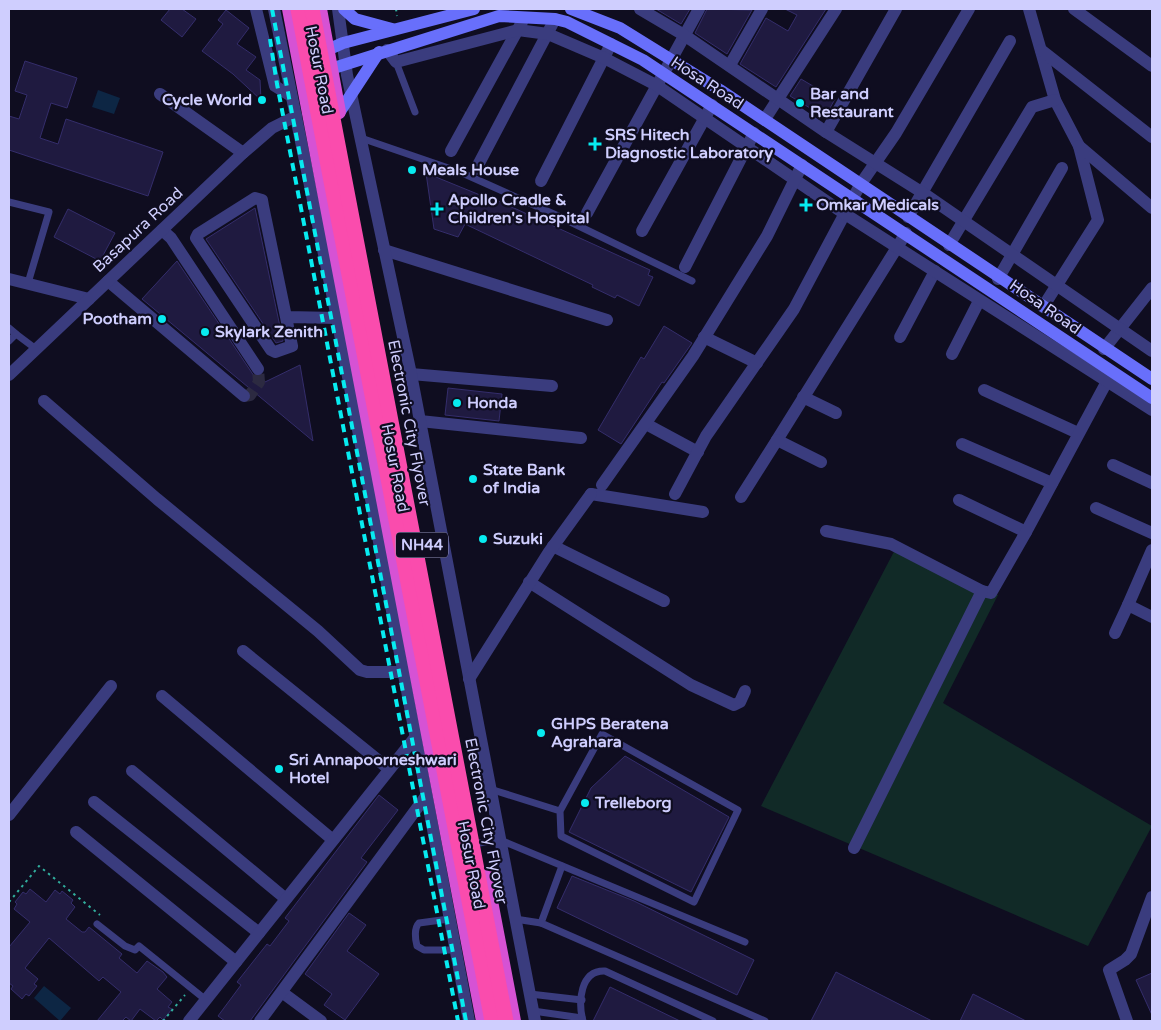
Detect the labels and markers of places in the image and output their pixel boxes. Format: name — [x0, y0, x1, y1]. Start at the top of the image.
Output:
place label: Bar and Restaurant — [810, 84, 895, 122]
place label: Cycle World — [162, 90, 252, 110]
marker: Cycle World — [256, 94, 268, 106]
marker: Bar and Restaurant — [794, 97, 806, 109]
place label: SRS Hitech Diagnostic Laboratory — [605, 125, 774, 163]
marker: SRS Hitech Diagnostic Laboratory — [589, 138, 601, 150]
place label: Meals House — [422, 160, 519, 180]
marker: Meals House — [406, 164, 418, 176]
place label: Apollo Cradle & Children's Hospital — [448, 190, 589, 228]
place label: Omkar Medicals — [816, 195, 939, 215]
marker: Omkar Medicals — [800, 199, 812, 211]
marker: Apollo Cradle & Children's Hospital — [430, 202, 444, 216]
place label: Pootham — [83, 309, 152, 329]
marker: Pootham — [156, 313, 168, 325]
place label: Skylark Zenith — [215, 322, 323, 342]
marker: Skylark Zenith — [199, 326, 211, 338]
place label: Honda — [467, 393, 517, 413]
marker: Honda — [451, 397, 463, 409]
place label: State Bank of India — [483, 460, 565, 498]
marker: State Bank of India — [467, 473, 479, 485]
place label: Suzuki — [493, 529, 543, 549]
marker: Suzuki — [477, 533, 489, 545]
place label: GHPS Beratena Agrahara — [551, 714, 669, 752]
marker: GHPS Beratena Agrahara — [535, 727, 547, 739]
place label: Sri Annapoorneshwari Hotel — [289, 750, 457, 788]
marker: Sri Annapoorneshwari Hotel — [273, 763, 285, 775]
place label: Trelleborg — [594, 793, 672, 813]
marker: Trelleborg — [579, 797, 591, 809]

